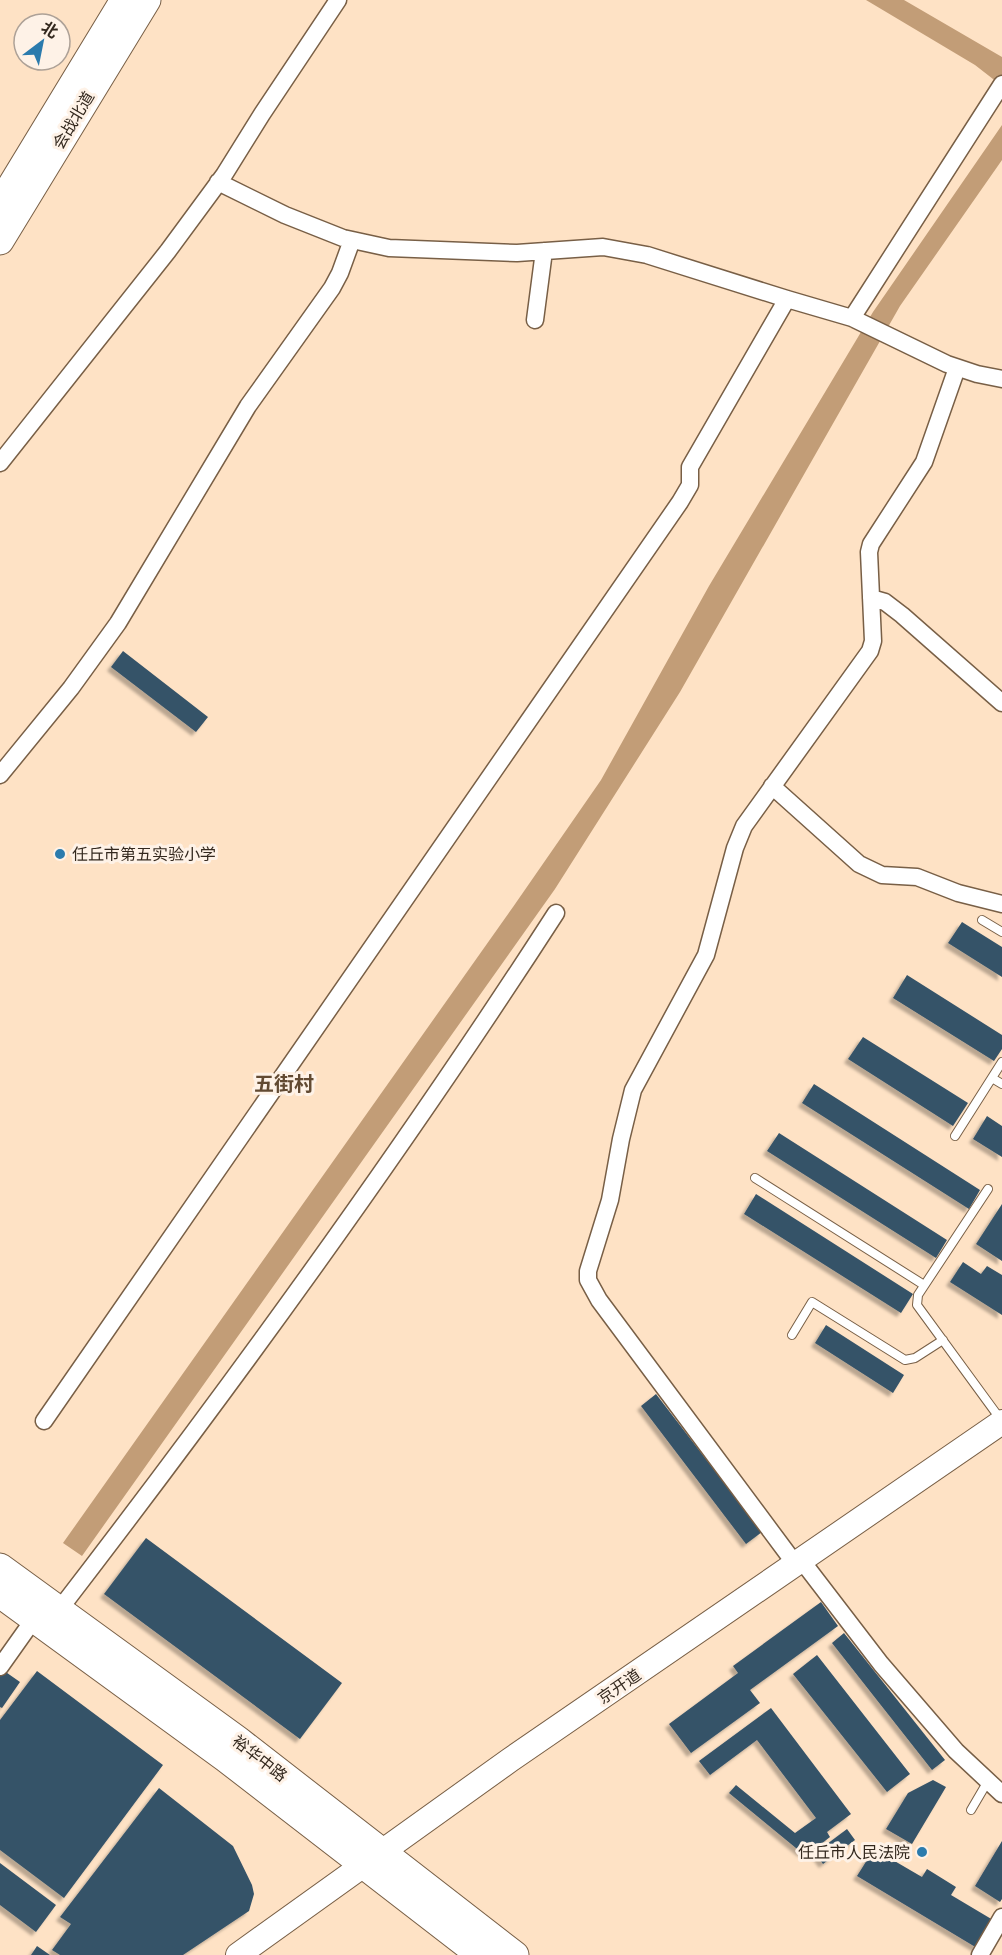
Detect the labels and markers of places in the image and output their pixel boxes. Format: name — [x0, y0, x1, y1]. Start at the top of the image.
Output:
place label: 任丘市第五实验小学 — [72, 846, 216, 866]
marker: 任丘市第五实验小学 — [53, 847, 67, 861]
place label: 任丘市人民法院 — [798, 1844, 910, 1864]
marker: 任丘市人民法院 — [915, 1845, 929, 1859]

